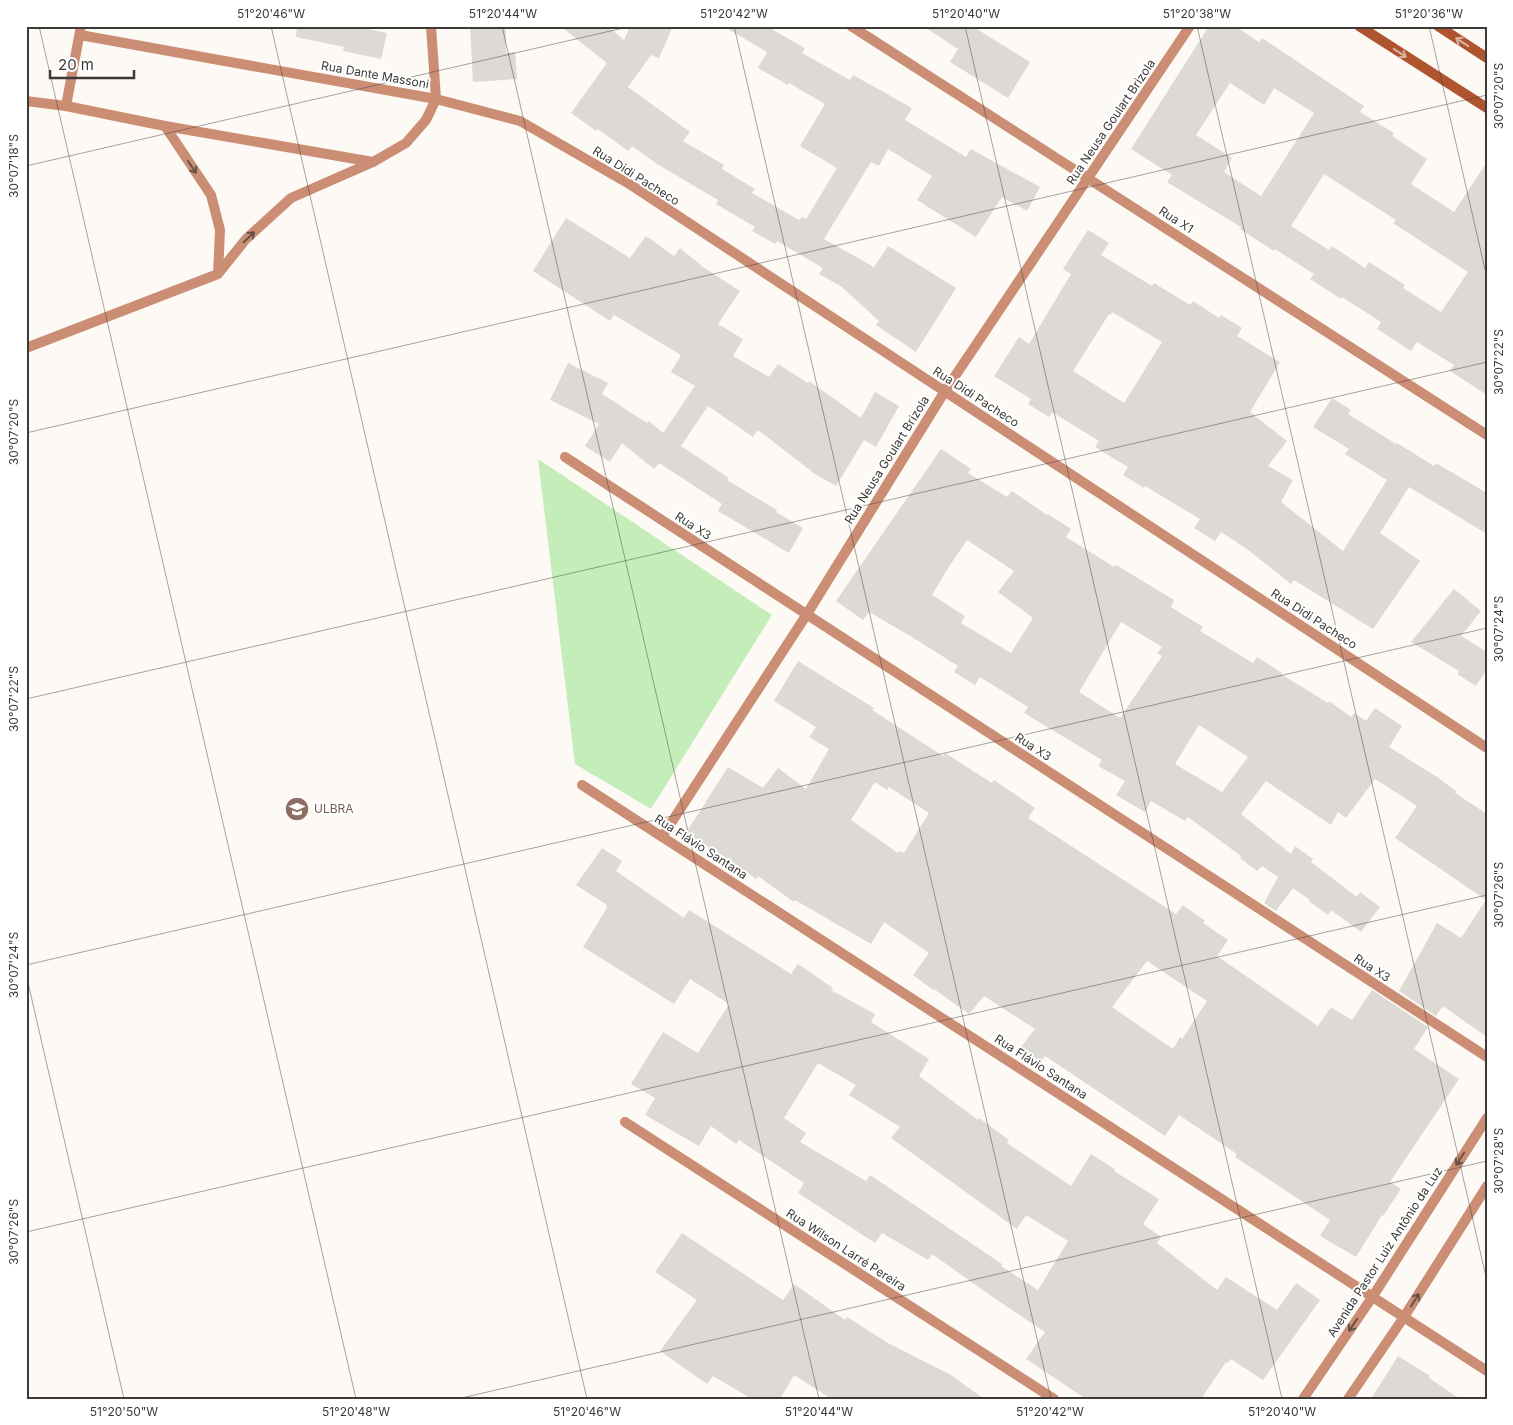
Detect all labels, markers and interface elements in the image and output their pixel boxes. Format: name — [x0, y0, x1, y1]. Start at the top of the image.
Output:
text: 51°20'46"W — [237, 6, 305, 21]
text: 51°20'44"W — [469, 6, 537, 21]
text: 51°20'42"W — [700, 6, 768, 21]
text: 51°20'40"W — [932, 6, 1000, 21]
text: 51°20'38"W — [1163, 6, 1231, 21]
text: 51°20'36"W — [1395, 6, 1463, 21]
one-way arrow — [1456, 37, 1470, 47]
scale bar — [50, 48, 134, 80]
one-way arrow — [1393, 48, 1407, 58]
text: 20 m — [58, 55, 94, 74]
street label: Rua Neusa Goulart Brizola — [1063, 56, 1158, 187]
street label: Rua Dante Massoni — [320, 58, 430, 91]
text: 30°07'20"S — [1491, 63, 1506, 129]
text: 30°07'18"S — [6, 134, 21, 198]
street label: Rua Didi Pacheco — [590, 143, 682, 208]
one-way arrow — [187, 159, 197, 173]
street label: Rua X1 — [1156, 203, 1196, 236]
one-way arrow — [243, 231, 256, 243]
text: 30°07'22"S — [1491, 329, 1506, 395]
street label: Rua Didi Pacheco — [930, 363, 1022, 430]
street label: Rua Neusa Goulart Brizola — [841, 393, 932, 527]
text: 30°07'20"S — [6, 399, 21, 465]
street label: Rua X3 — [672, 508, 714, 543]
street label: Rua Didi Pacheco — [1268, 585, 1360, 652]
text: 30°07'24"S — [1491, 596, 1506, 662]
text: 30°07'22"S — [6, 666, 21, 732]
street label: Rua X3 — [1012, 729, 1054, 764]
school or university icon: ULBRA — [284, 796, 310, 822]
place label: ULBRA — [314, 801, 354, 816]
street label: Rua Flávio Santana — [652, 811, 751, 882]
text: 30°07'26"S — [1491, 862, 1506, 928]
text: 30°07'24"S — [6, 932, 21, 998]
street label: Rua X3 — [1351, 950, 1393, 985]
street label: Rua Flávio Santana — [992, 1031, 1091, 1102]
text: 30°07'28"S — [1491, 1128, 1506, 1194]
one-way arrow — [1455, 1151, 1465, 1165]
street label: Avenida Pastor Luiz Antônio da Luz — [1324, 1164, 1445, 1340]
text: 30°07'26"S — [6, 1199, 21, 1265]
street label: Rua Wilson Larré Pereira — [784, 1205, 909, 1294]
one-way arrow — [1410, 1294, 1420, 1308]
one-way arrow — [1348, 1317, 1358, 1331]
text: 51°20'50"W — [90, 1404, 158, 1419]
text: 51°20'48"W — [322, 1404, 390, 1419]
text: 51°20'46"W — [553, 1404, 621, 1419]
text: 51°20'44"W — [785, 1404, 853, 1419]
text: 51°20'42"W — [1016, 1404, 1084, 1419]
text: 51°20'40"W — [1248, 1404, 1316, 1419]

